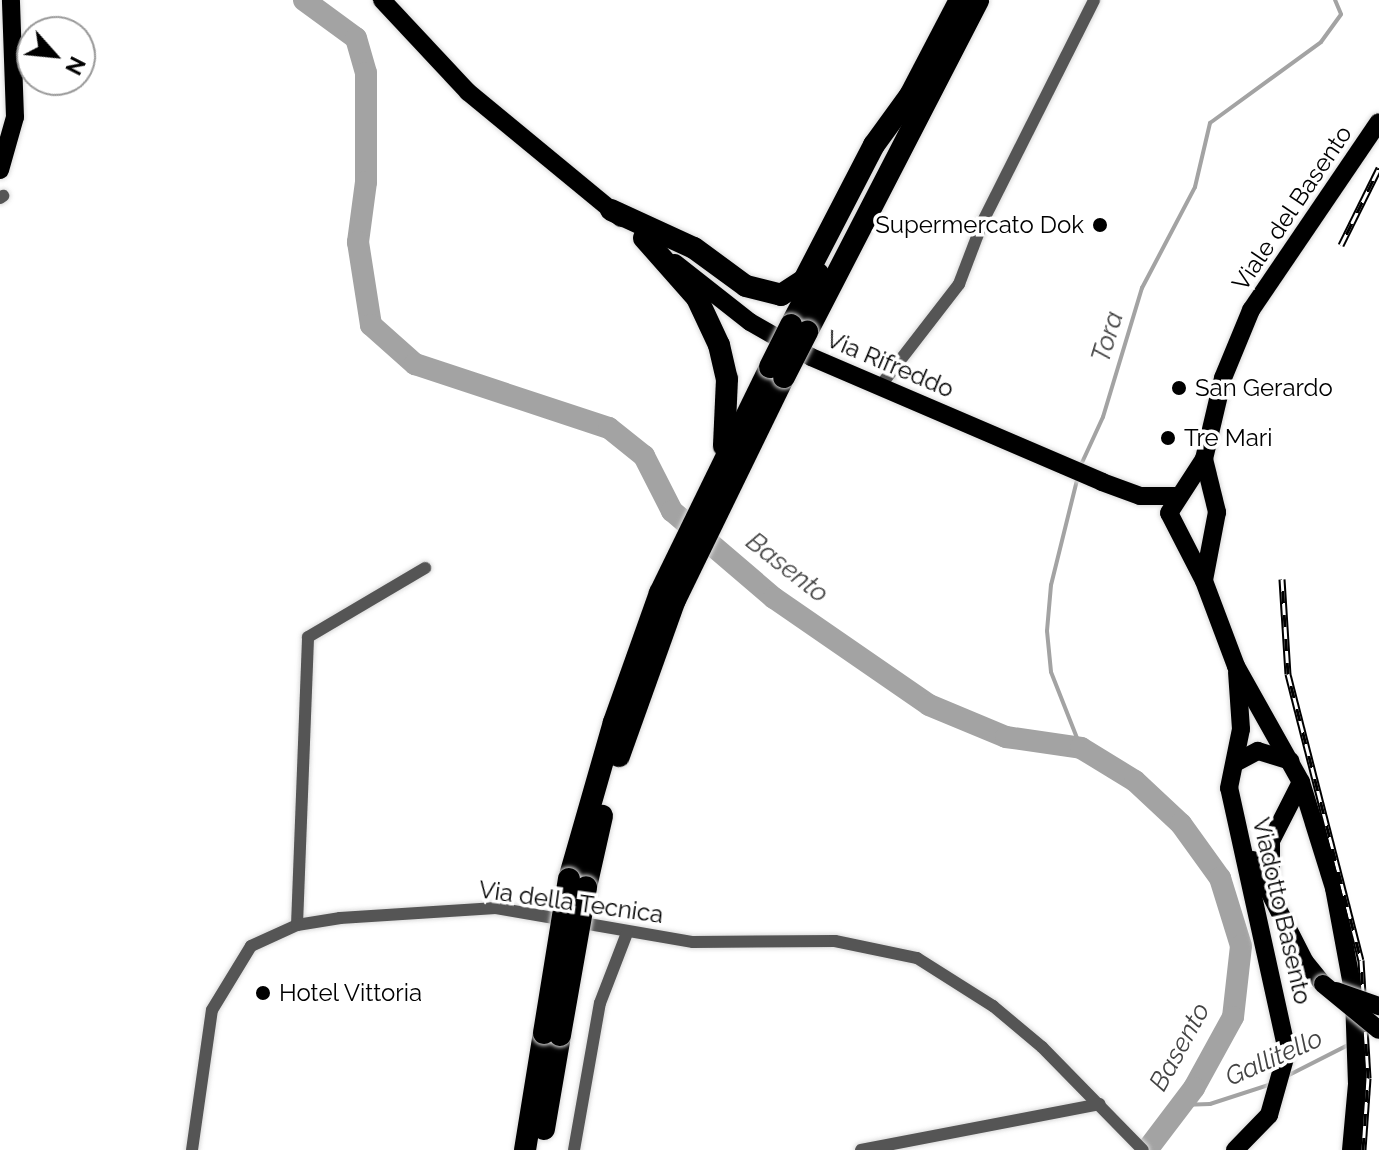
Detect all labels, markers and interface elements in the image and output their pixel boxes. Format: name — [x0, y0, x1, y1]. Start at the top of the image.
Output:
north arrow — [16, 16, 96, 96]
text: N — [60, 53, 91, 79]
street label: Viale del Basento — [1226, 120, 1358, 296]
place label: Supermercato Dok — [875, 211, 1084, 239]
marker: Supermercato Dok — [1091, 216, 1109, 234]
water label: Tora — [1086, 308, 1130, 366]
street label: Via Rifreddo — [822, 324, 958, 404]
place label: San Gerardo — [1195, 374, 1333, 402]
marker: San Gerardo — [1170, 379, 1188, 397]
place label: Tre Mari — [1184, 424, 1272, 452]
marker: Tre Mari — [1159, 429, 1177, 447]
water label: Basento — [740, 526, 834, 610]
street label: Viadotto Basento — [1247, 815, 1317, 1007]
street label: Via della Tecnica — [477, 875, 665, 929]
place label: Hotel Vittoria — [279, 979, 424, 1007]
marker: Hotel Vittoria — [254, 984, 272, 1002]
water label: Basento — [1143, 998, 1217, 1096]
water label: Gallitello — [1221, 1023, 1327, 1093]

